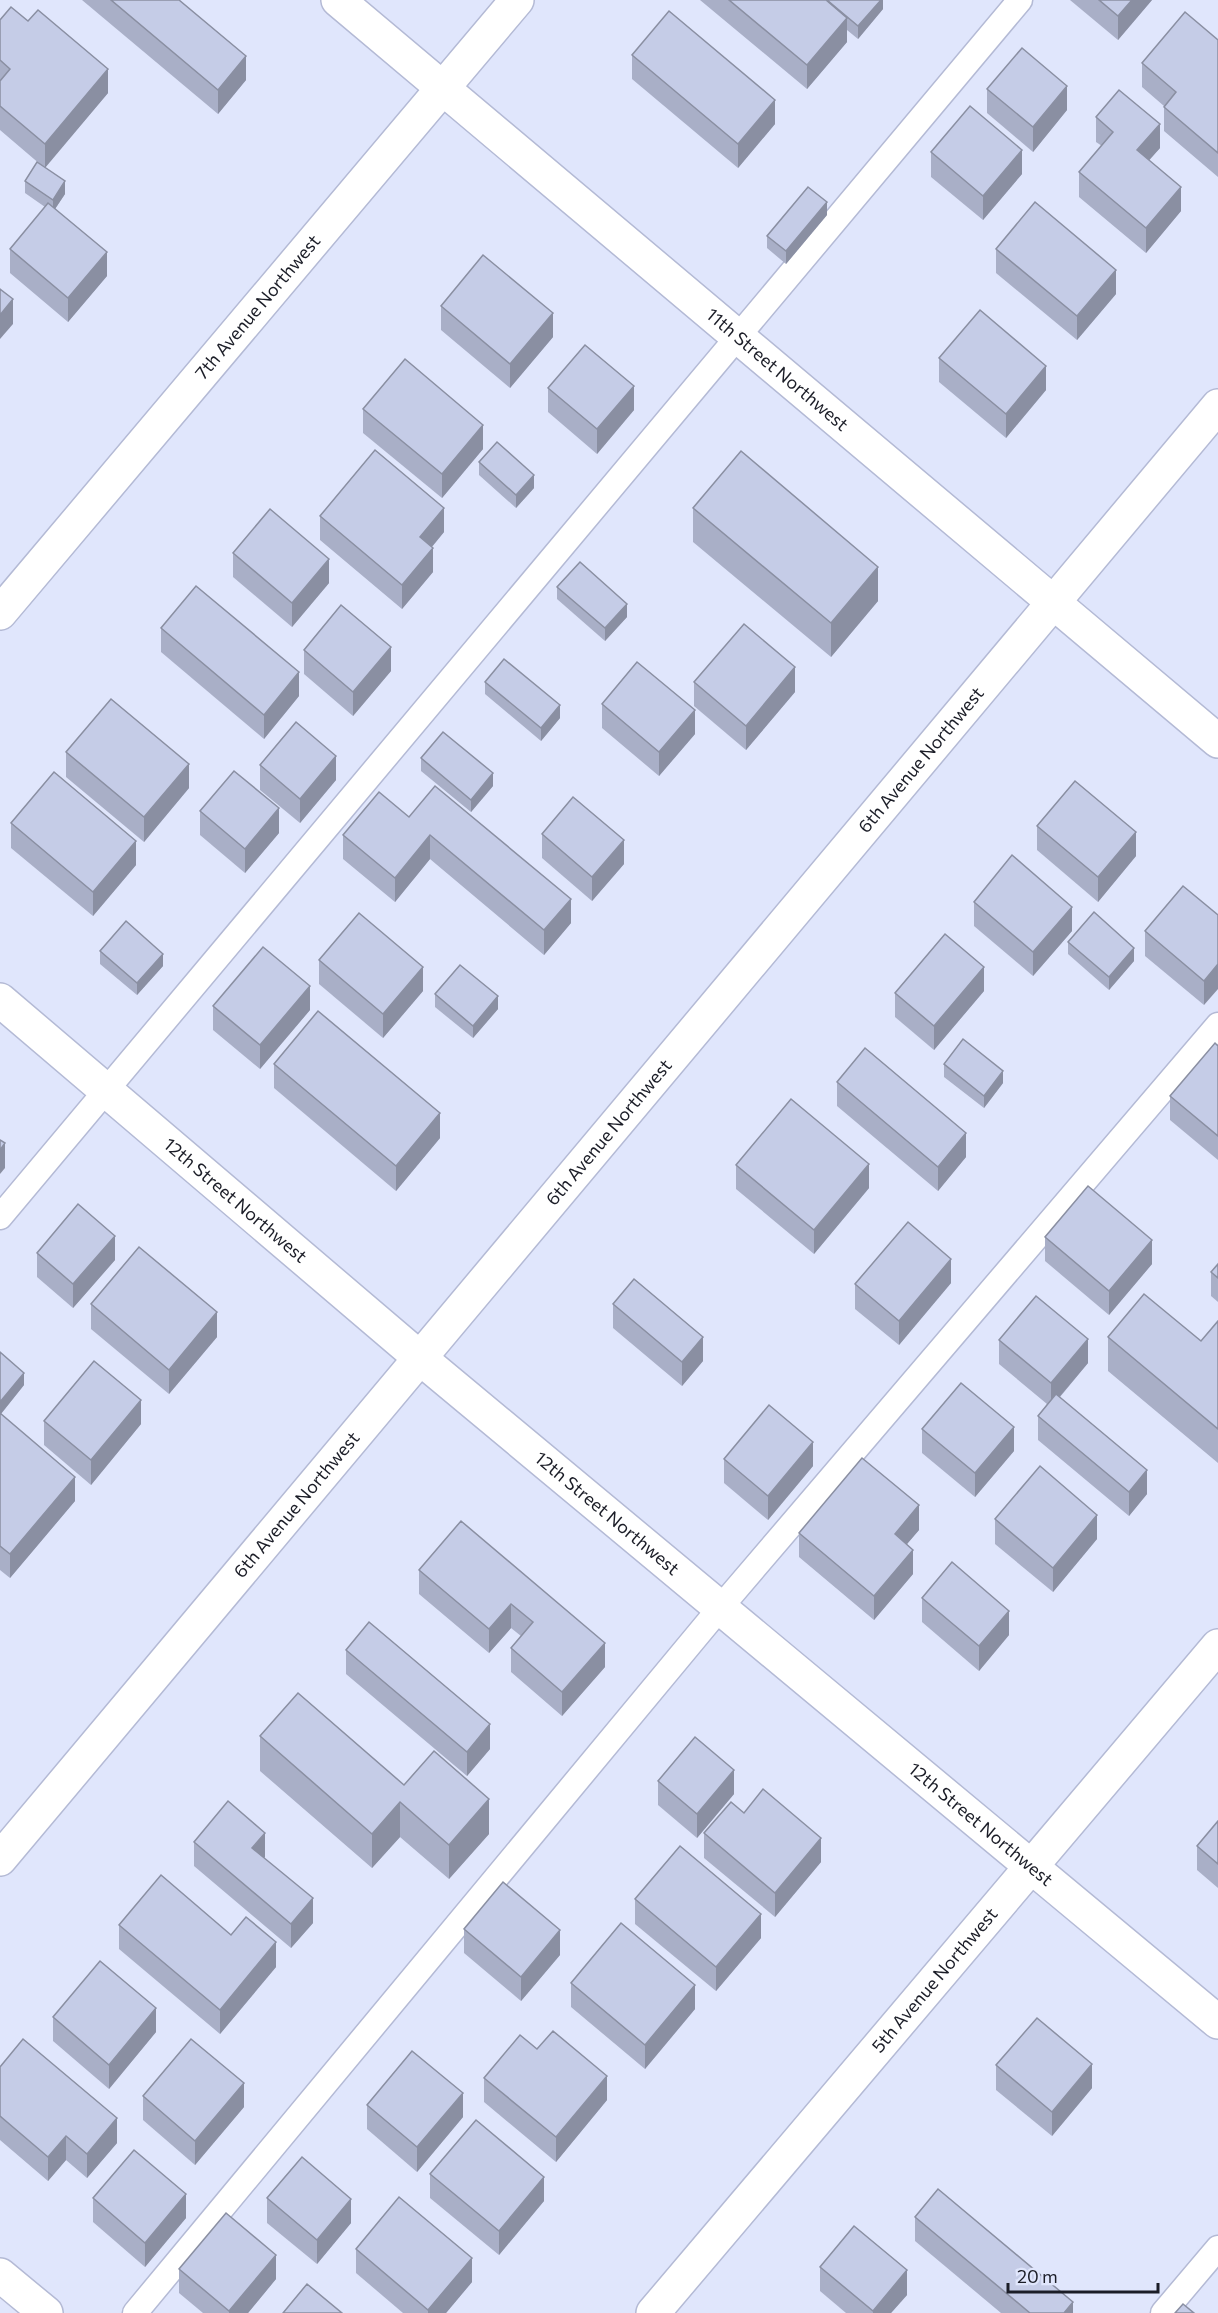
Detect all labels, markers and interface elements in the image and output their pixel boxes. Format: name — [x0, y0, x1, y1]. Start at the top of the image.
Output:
street label: 7th Avenue Northwest — [190, 230, 324, 383]
street label: 11th Street Northwest — [702, 303, 853, 435]
street label: 6th Avenue Northwest — [853, 682, 988, 837]
street label: 6th Avenue Northwest — [541, 1054, 676, 1209]
street label: 12th Street Northwest — [160, 1132, 312, 1267]
street label: 6th Avenue Northwest — [229, 1427, 363, 1582]
street label: 12th Street Northwest — [531, 1446, 684, 1579]
street label: 12th Street Northwest — [904, 1757, 1058, 1890]
street label: 5th Avenue Northwest — [866, 1903, 1002, 2057]
scale bar — [1008, 2256, 1158, 2294]
text: 20 m — [1017, 2265, 1058, 2287]

